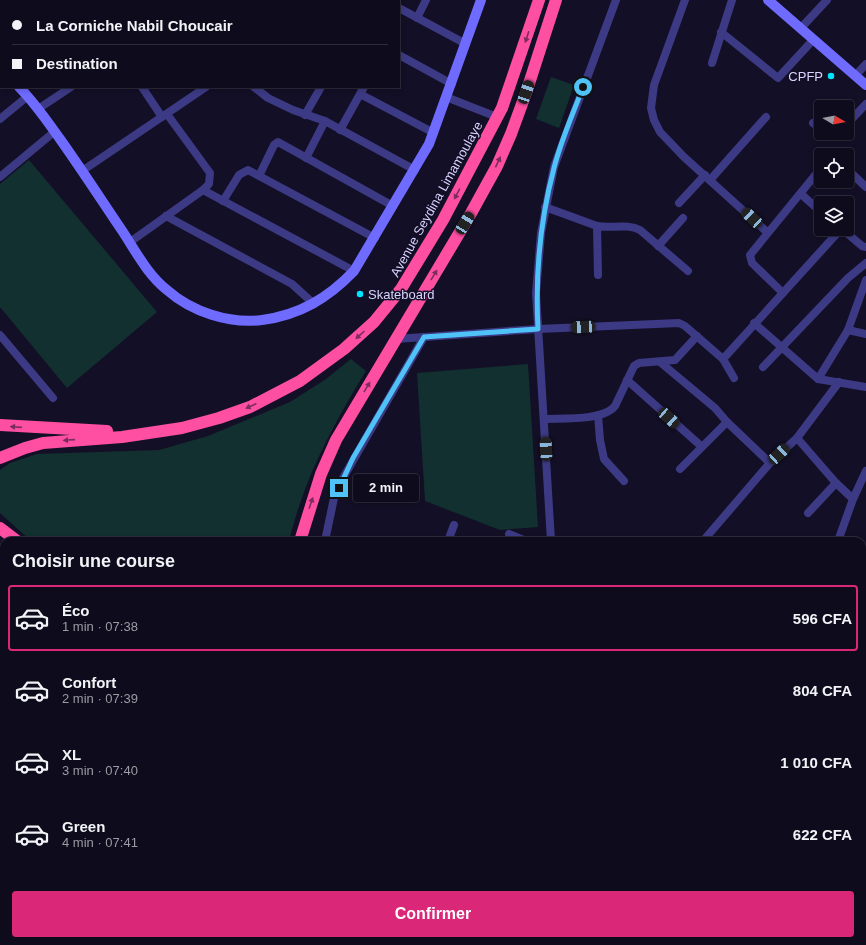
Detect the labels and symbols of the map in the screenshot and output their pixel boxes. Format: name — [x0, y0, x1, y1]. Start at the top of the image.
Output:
one-way arrow — [523, 31, 529, 43]
place label: CPFP — [788, 69, 823, 84]
marker: CPFP — [826, 71, 836, 81]
route start — [574, 78, 592, 96]
car — [516, 79, 536, 105]
north arrow — [814, 100, 854, 140]
street label: Avenue Seydina Limamoulaye — [387, 119, 486, 280]
one-way arrow — [495, 157, 501, 168]
one-way arrow — [454, 188, 461, 200]
car — [739, 205, 765, 231]
car — [454, 210, 476, 236]
one-way arrow — [430, 269, 437, 281]
place label: Skateboard — [368, 287, 435, 302]
marker: Skateboard — [355, 289, 365, 299]
car — [571, 320, 595, 334]
one-way arrow — [355, 330, 365, 340]
one-way arrow — [364, 381, 371, 393]
one-way arrow — [245, 403, 257, 409]
car — [656, 406, 682, 430]
one-way arrow — [10, 423, 22, 430]
one-way arrow — [63, 437, 75, 444]
car — [539, 437, 553, 461]
car — [766, 441, 792, 467]
callout: 2 min — [353, 474, 419, 502]
route end — [330, 479, 348, 497]
one-way arrow — [308, 497, 314, 509]

